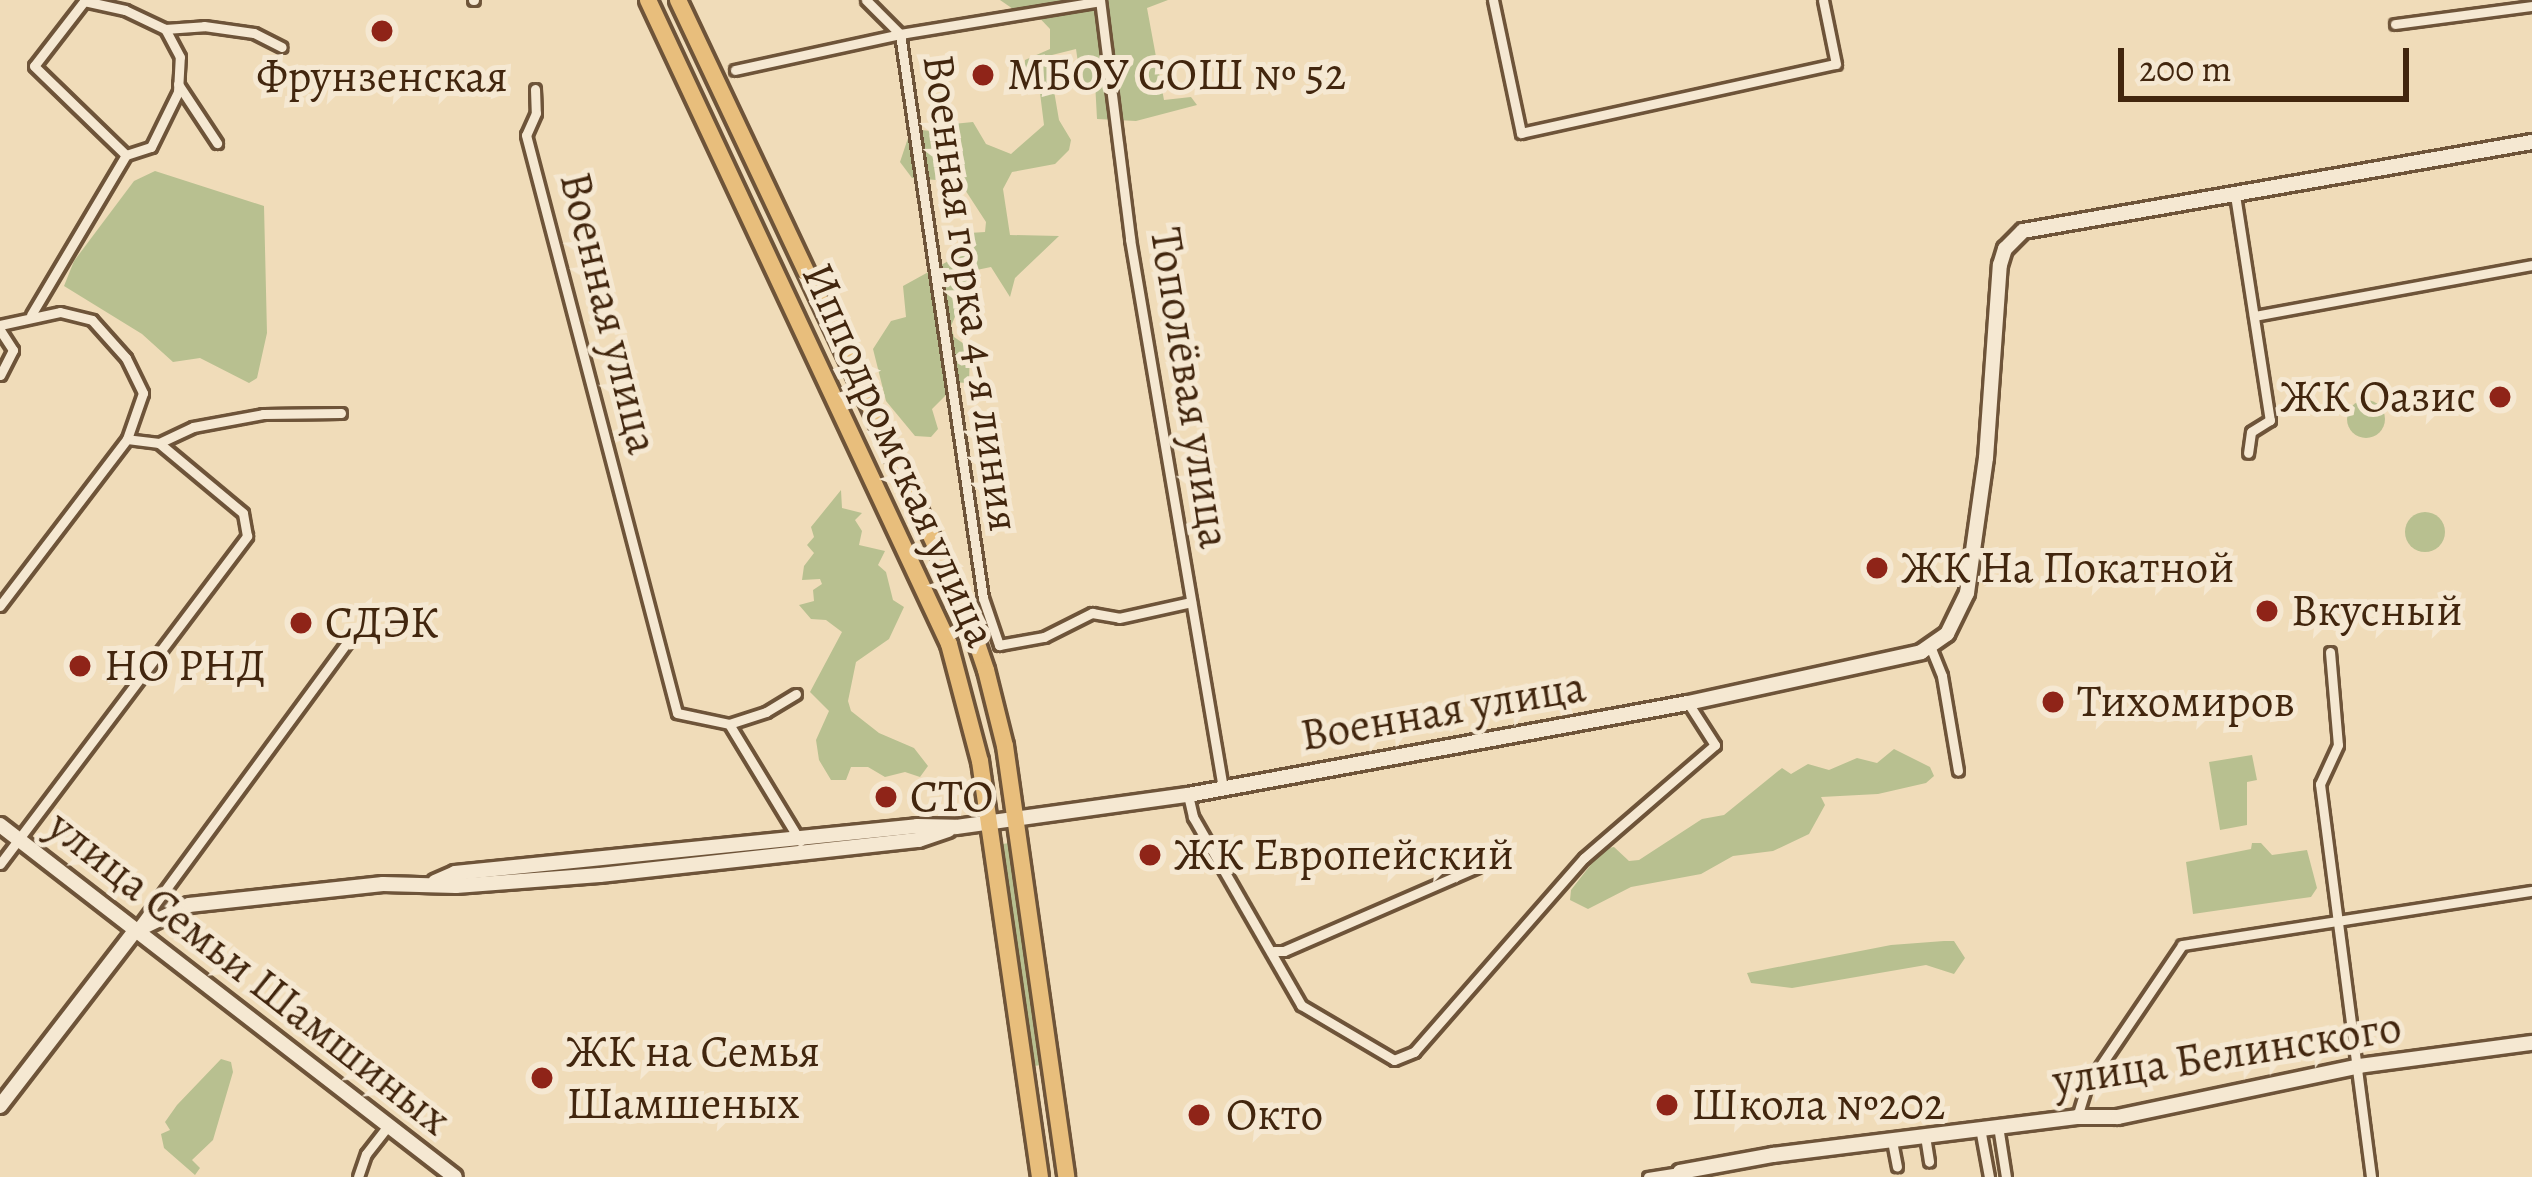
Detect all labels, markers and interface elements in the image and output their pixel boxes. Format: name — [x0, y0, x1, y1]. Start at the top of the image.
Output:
marker: Фрунзенская — [369, 18, 395, 44]
scale bar — [2124, 24, 2415, 98]
text: 200 m — [2139, 44, 2232, 93]
place label: МБОУ СОШ № 52 — [1007, 48, 1346, 102]
place label: Фрунзенская — [256, 50, 508, 104]
street label: Военная горка 4-я линия — [911, 51, 1031, 535]
marker: МБОУ СОШ № 52 — [970, 62, 996, 88]
street label: Военная улица — [548, 167, 670, 459]
street label: Тополёвая улица — [1138, 224, 1242, 552]
street label: Ипподромская улица — [790, 255, 1008, 655]
place label: ЖК Оазис — [2280, 370, 2476, 424]
marker: ЖК Оазис — [2487, 384, 2513, 410]
place label: ЖК На Покатной — [1901, 541, 2235, 595]
marker: ЖК На Покатной — [1864, 555, 1890, 581]
place label: Вкусный — [2291, 584, 2462, 638]
place label: СДЭК — [325, 596, 438, 650]
marker: Вкусный — [2254, 598, 2280, 624]
marker: СДЭК — [288, 610, 314, 636]
place label: НО РНД — [104, 639, 265, 693]
marker: НО РНД — [67, 653, 93, 679]
street label: Военная улица — [1296, 659, 1590, 763]
place label: Тихомиров — [2077, 675, 2295, 729]
marker: Тихомиров — [2040, 689, 2066, 715]
place label: СТО — [910, 770, 993, 824]
marker: СТО — [873, 784, 899, 810]
street label: улица Семьи Шамшиных — [37, 799, 461, 1147]
place label: ЖК Европейский — [1174, 828, 1514, 882]
marker: ЖК Европейский — [1137, 842, 1163, 868]
street label: улица Белинского — [2049, 1000, 2405, 1108]
place label: ЖК на Семья Шамшеных — [566, 1025, 820, 1131]
marker: ЖК на Семья Шамшеных — [529, 1065, 555, 1091]
place label: Школа №202 — [1691, 1078, 1945, 1132]
place label: Окто — [1226, 1088, 1323, 1142]
marker: Школа №202 — [1654, 1092, 1680, 1118]
marker: Окто — [1183, 1099, 1215, 1131]

